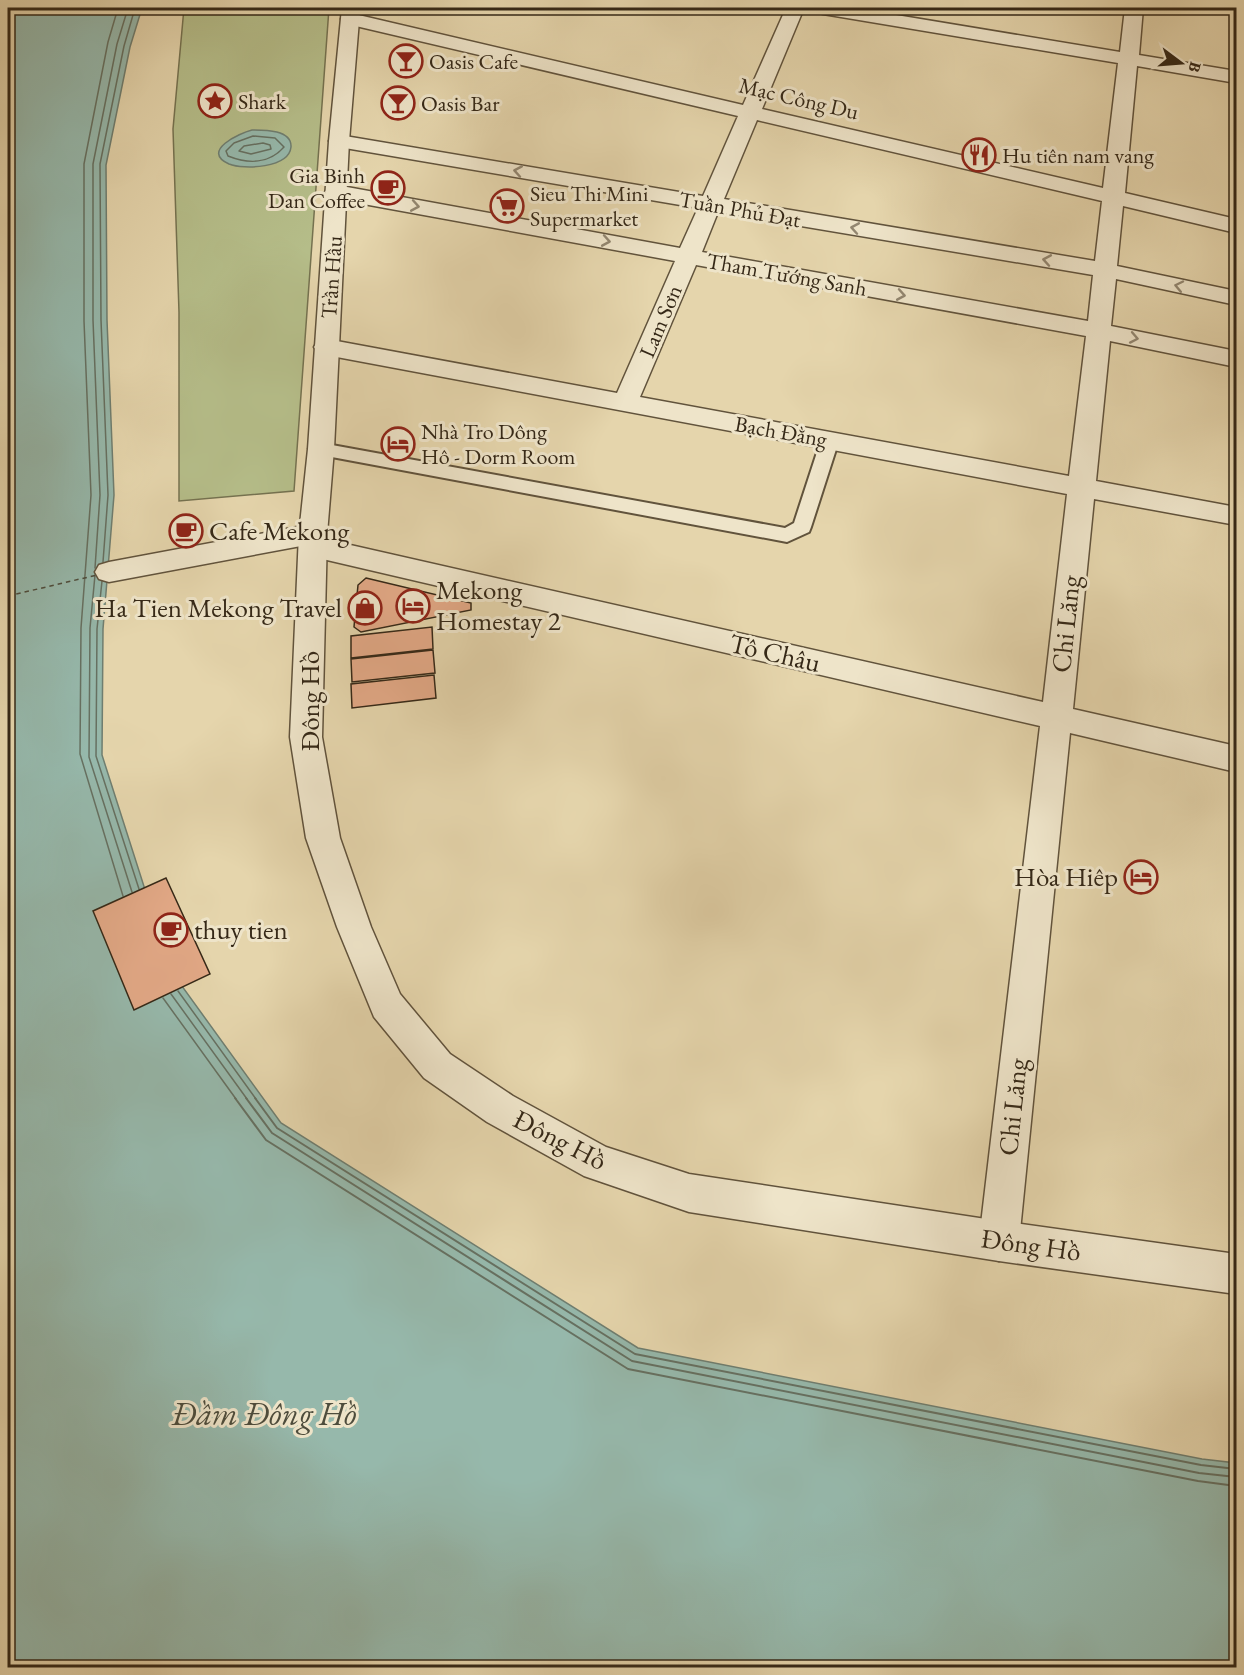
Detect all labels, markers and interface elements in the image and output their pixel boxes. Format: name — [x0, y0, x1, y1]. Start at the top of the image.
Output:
north arrow — [1151, 33, 1211, 93]
bar icon: Oasis Cafe — [388, 43, 424, 79]
place label: Oasis Cafe — [429, 47, 518, 76]
text: B — [1183, 59, 1206, 75]
street label: Mạc Công Du — [736, 71, 862, 126]
place icon: Shark — [197, 83, 233, 119]
bar icon: Oasis Bar — [380, 85, 416, 121]
place label: Shark — [238, 87, 287, 116]
place label: Oasis Bar — [421, 89, 500, 118]
restaurant icon: Hu tiên nam vang — [961, 137, 997, 173]
place label: Hu tiên nam vang — [1002, 141, 1154, 170]
place label: Gia Binh Dan Coffee — [268, 161, 365, 215]
one-way arrow — [513, 166, 522, 178]
cafe icon: Gia Binh Dan Coffee — [370, 170, 406, 206]
place label: Sieu Thi Mini Supermarket — [530, 179, 648, 233]
street label: Tuần Phủ Đạt — [677, 185, 803, 234]
supermarket icon: Sieu Thi Mini Supermarket — [489, 188, 525, 224]
one-way arrow — [409, 199, 419, 212]
one-way arrow — [850, 222, 860, 235]
street label: Trần Hầu — [314, 234, 349, 319]
one-way arrow — [601, 234, 611, 247]
street label: Tham Tướng Sanh — [705, 246, 869, 303]
one-way arrow — [1043, 254, 1053, 267]
street label: Lam Sơn — [632, 280, 689, 362]
one-way arrow — [1175, 280, 1185, 293]
one-way arrow — [896, 288, 906, 301]
one-way arrow — [1129, 331, 1139, 344]
street label: Bạch Đằng — [733, 409, 830, 454]
place label: Nhà Tro Dông Hô - Dorm Room — [421, 417, 575, 471]
hotel icon: Nhà Tro Dông Hô - Dorm Room — [380, 426, 416, 462]
cafe icon: Cafe Mekong — [168, 513, 204, 549]
place label: Cafe Mekong — [209, 513, 349, 548]
place label: Mekong Homestay 2 — [436, 572, 561, 638]
street label: Chi Lăng — [1043, 573, 1088, 674]
hotel icon: Mekong Homestay 2 — [395, 588, 431, 624]
place label: Ha Tien Mekong Travel — [95, 590, 342, 625]
shop icon: Ha Tien Mekong Travel — [347, 590, 383, 626]
street label: Tô Châu — [726, 625, 824, 680]
street label: Đông Hồ — [292, 651, 327, 751]
place label: Hòa Hiêp — [1014, 859, 1118, 894]
hotel icon: Hòa Hiêp — [1123, 859, 1159, 895]
cafe icon: thuy tien — [153, 912, 189, 948]
place label: thuy tien — [194, 912, 288, 947]
street label: Chi Lăng — [990, 1056, 1035, 1157]
street label: Đông Hồ — [508, 1101, 613, 1178]
street label: Đông Hồ — [979, 1220, 1083, 1269]
water label: Đầm Đông Hồ — [170, 1392, 357, 1435]

